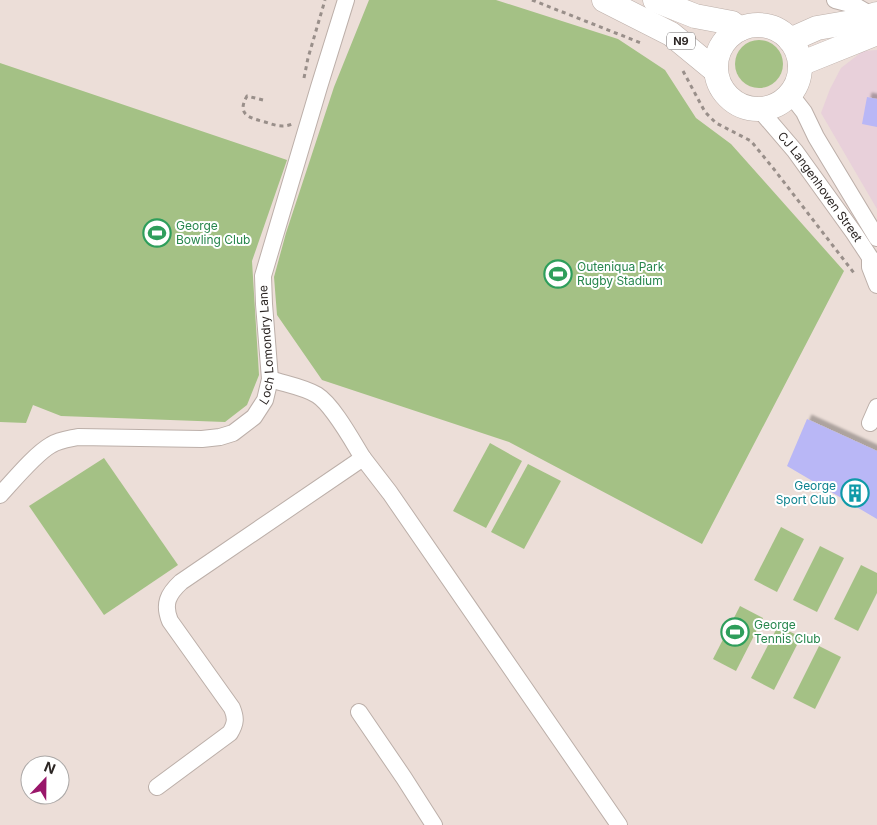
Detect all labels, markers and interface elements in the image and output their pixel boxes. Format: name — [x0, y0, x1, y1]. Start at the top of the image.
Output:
road number: N9 — [667, 32, 695, 49]
street label: CJ Langenhoven Street — [775, 128, 866, 245]
sports icon: George Bowling Club — [142, 218, 172, 248]
place label: George Bowling Club — [176, 218, 250, 247]
sports icon: Outeniqua Park Rugby Stadium — [543, 259, 573, 289]
place label: Outeniqua Park Rugby Stadium — [577, 259, 665, 288]
street label: Loch Lomondry Lane — [255, 285, 277, 407]
place label: George Sport Club — [776, 478, 836, 507]
building icon: George Sport Club — [840, 478, 870, 508]
sports icon: George Tennis Club — [720, 617, 750, 647]
place label: George Tennis Club — [754, 617, 821, 646]
north arrow — [20, 755, 70, 805]
text: N — [42, 758, 58, 777]

